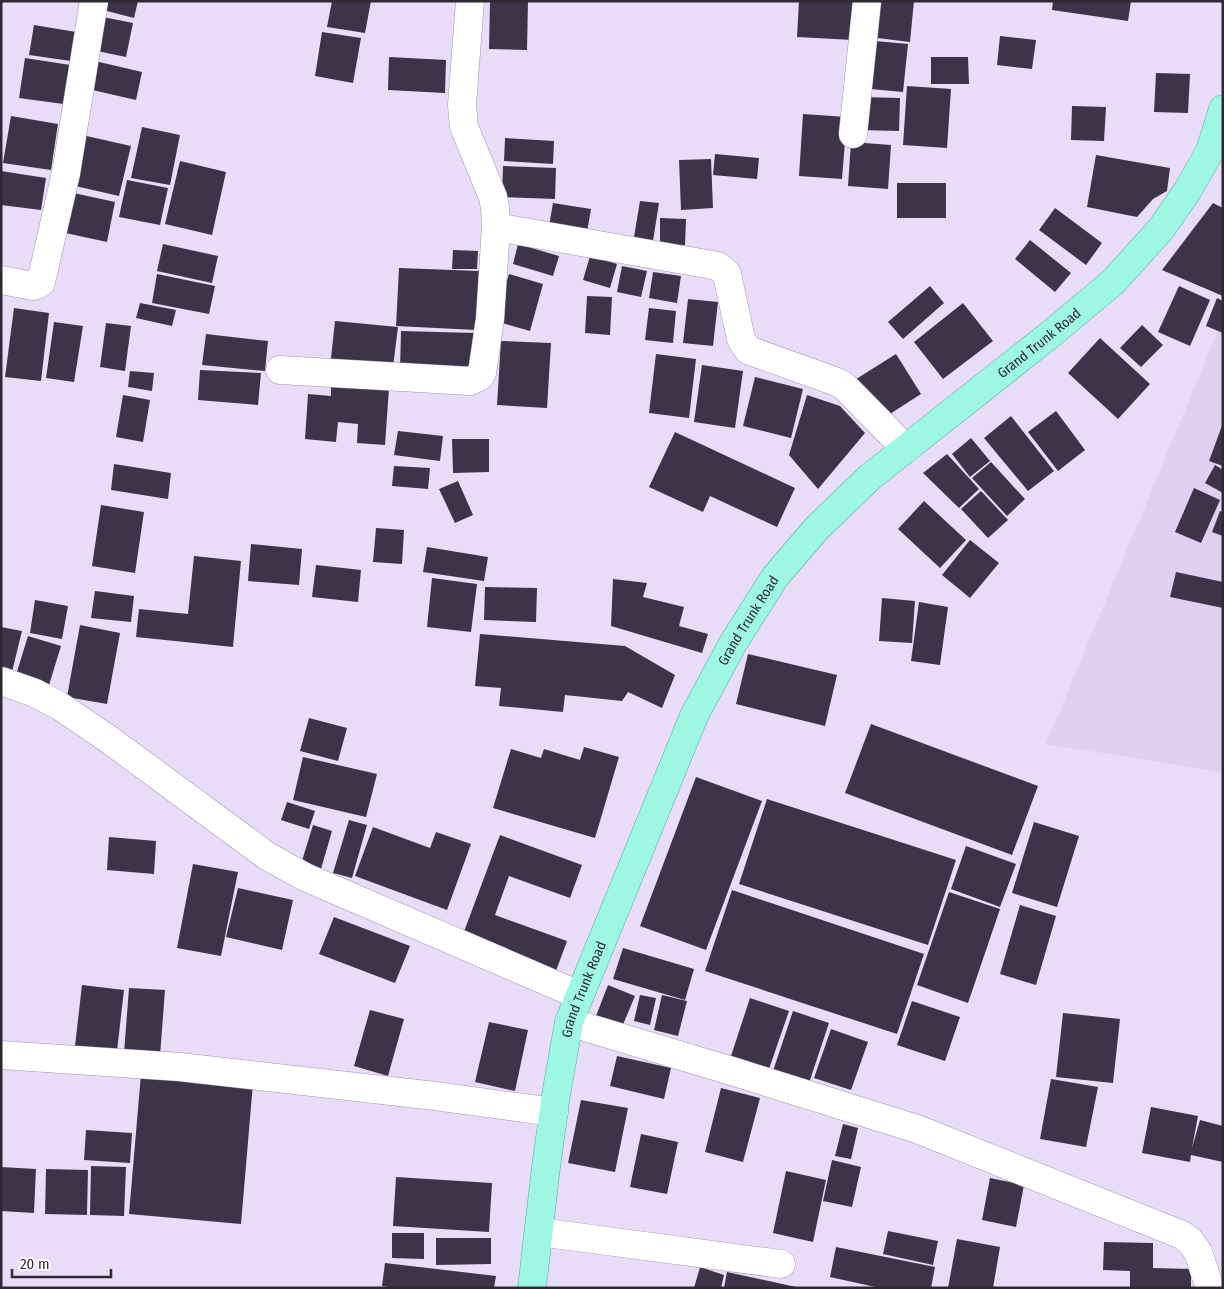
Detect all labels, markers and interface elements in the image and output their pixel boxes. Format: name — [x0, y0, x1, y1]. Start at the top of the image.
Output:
street label: Grand Trunk Road — [994, 304, 1084, 381]
street label: Grand Trunk Road — [714, 573, 782, 668]
street label: Grand Trunk Road — [558, 939, 610, 1039]
scale bar — [12, 1246, 111, 1278]
text: 20 m — [20, 1255, 50, 1273]

